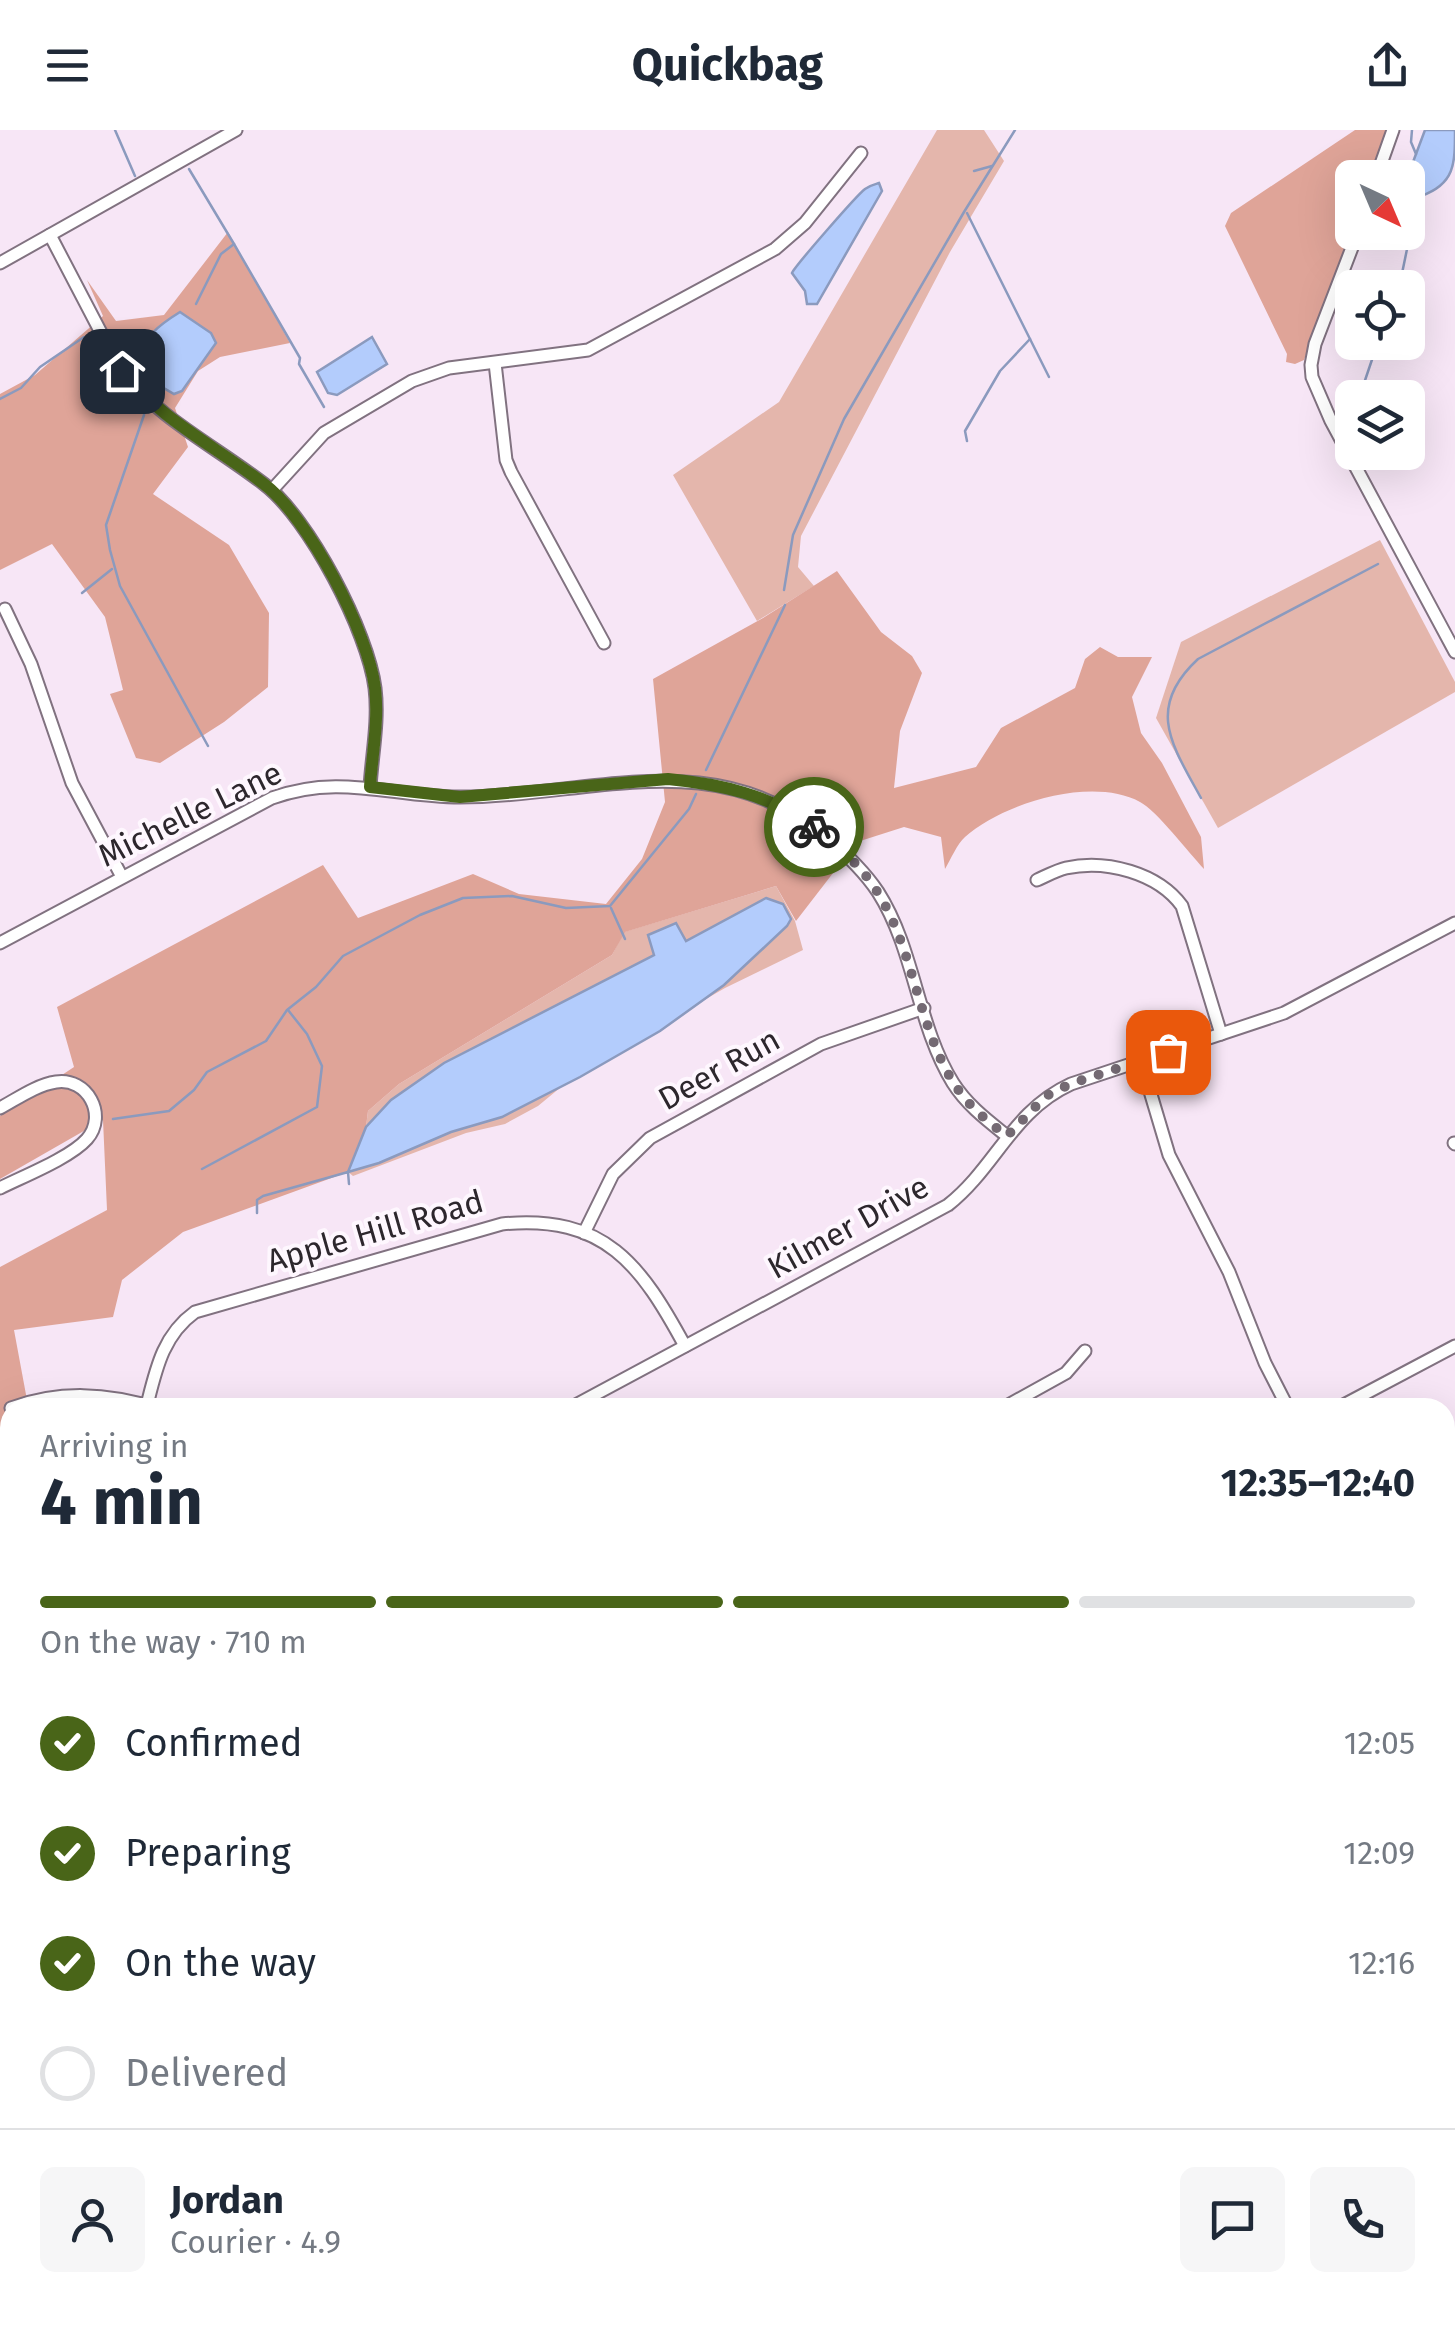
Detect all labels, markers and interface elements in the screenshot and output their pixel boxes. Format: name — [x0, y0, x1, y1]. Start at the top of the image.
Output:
icon: menu — [40, 38, 95, 93]
text: Quickbag — [632, 38, 823, 92]
icon: share — [1360, 38, 1415, 93]
north arrow — [1335, 160, 1425, 250]
map controls — [1335, 160, 1425, 470]
button: locate — [1335, 270, 1425, 360]
pin — [80, 329, 165, 414]
icon: home — [95, 344, 150, 399]
button: layers — [1335, 380, 1425, 470]
street label: Michelle Lane — [92, 753, 288, 875]
courier — [764, 777, 864, 877]
icon: bike — [787, 800, 842, 855]
pin — [1126, 1010, 1211, 1095]
street label: Deer Run — [652, 1020, 786, 1118]
icon: bag — [1141, 1025, 1196, 1080]
street label: Kilmer Drive — [761, 1167, 935, 1287]
street label: Apple Hill Road — [262, 1182, 488, 1280]
text: Arriving in — [40, 1427, 188, 1465]
text: 12:35–12:40 — [1221, 1460, 1415, 1506]
text: 4 min — [40, 1463, 203, 1541]
text: On the way · 710 m — [40, 1623, 307, 1661]
icon: check — [40, 1716, 95, 1771]
text: Confirmed — [125, 1720, 303, 1766]
text: 12:05 — [1344, 1724, 1415, 1762]
icon: check — [40, 1826, 95, 1881]
text: Preparing — [125, 1830, 291, 1876]
text: 12:09 — [1343, 1834, 1415, 1872]
icon: check — [40, 1936, 95, 1991]
text: On the way — [125, 1940, 316, 1986]
text: 12:16 — [1348, 1944, 1415, 1982]
text: Delivered — [125, 2050, 288, 2096]
button: person — [40, 2167, 145, 2272]
button: chat — [1180, 2167, 1285, 2272]
button: phone — [1310, 2167, 1415, 2272]
text: Jordan — [170, 2177, 284, 2223]
text: Courier · 4.9 — [170, 2223, 341, 2261]

